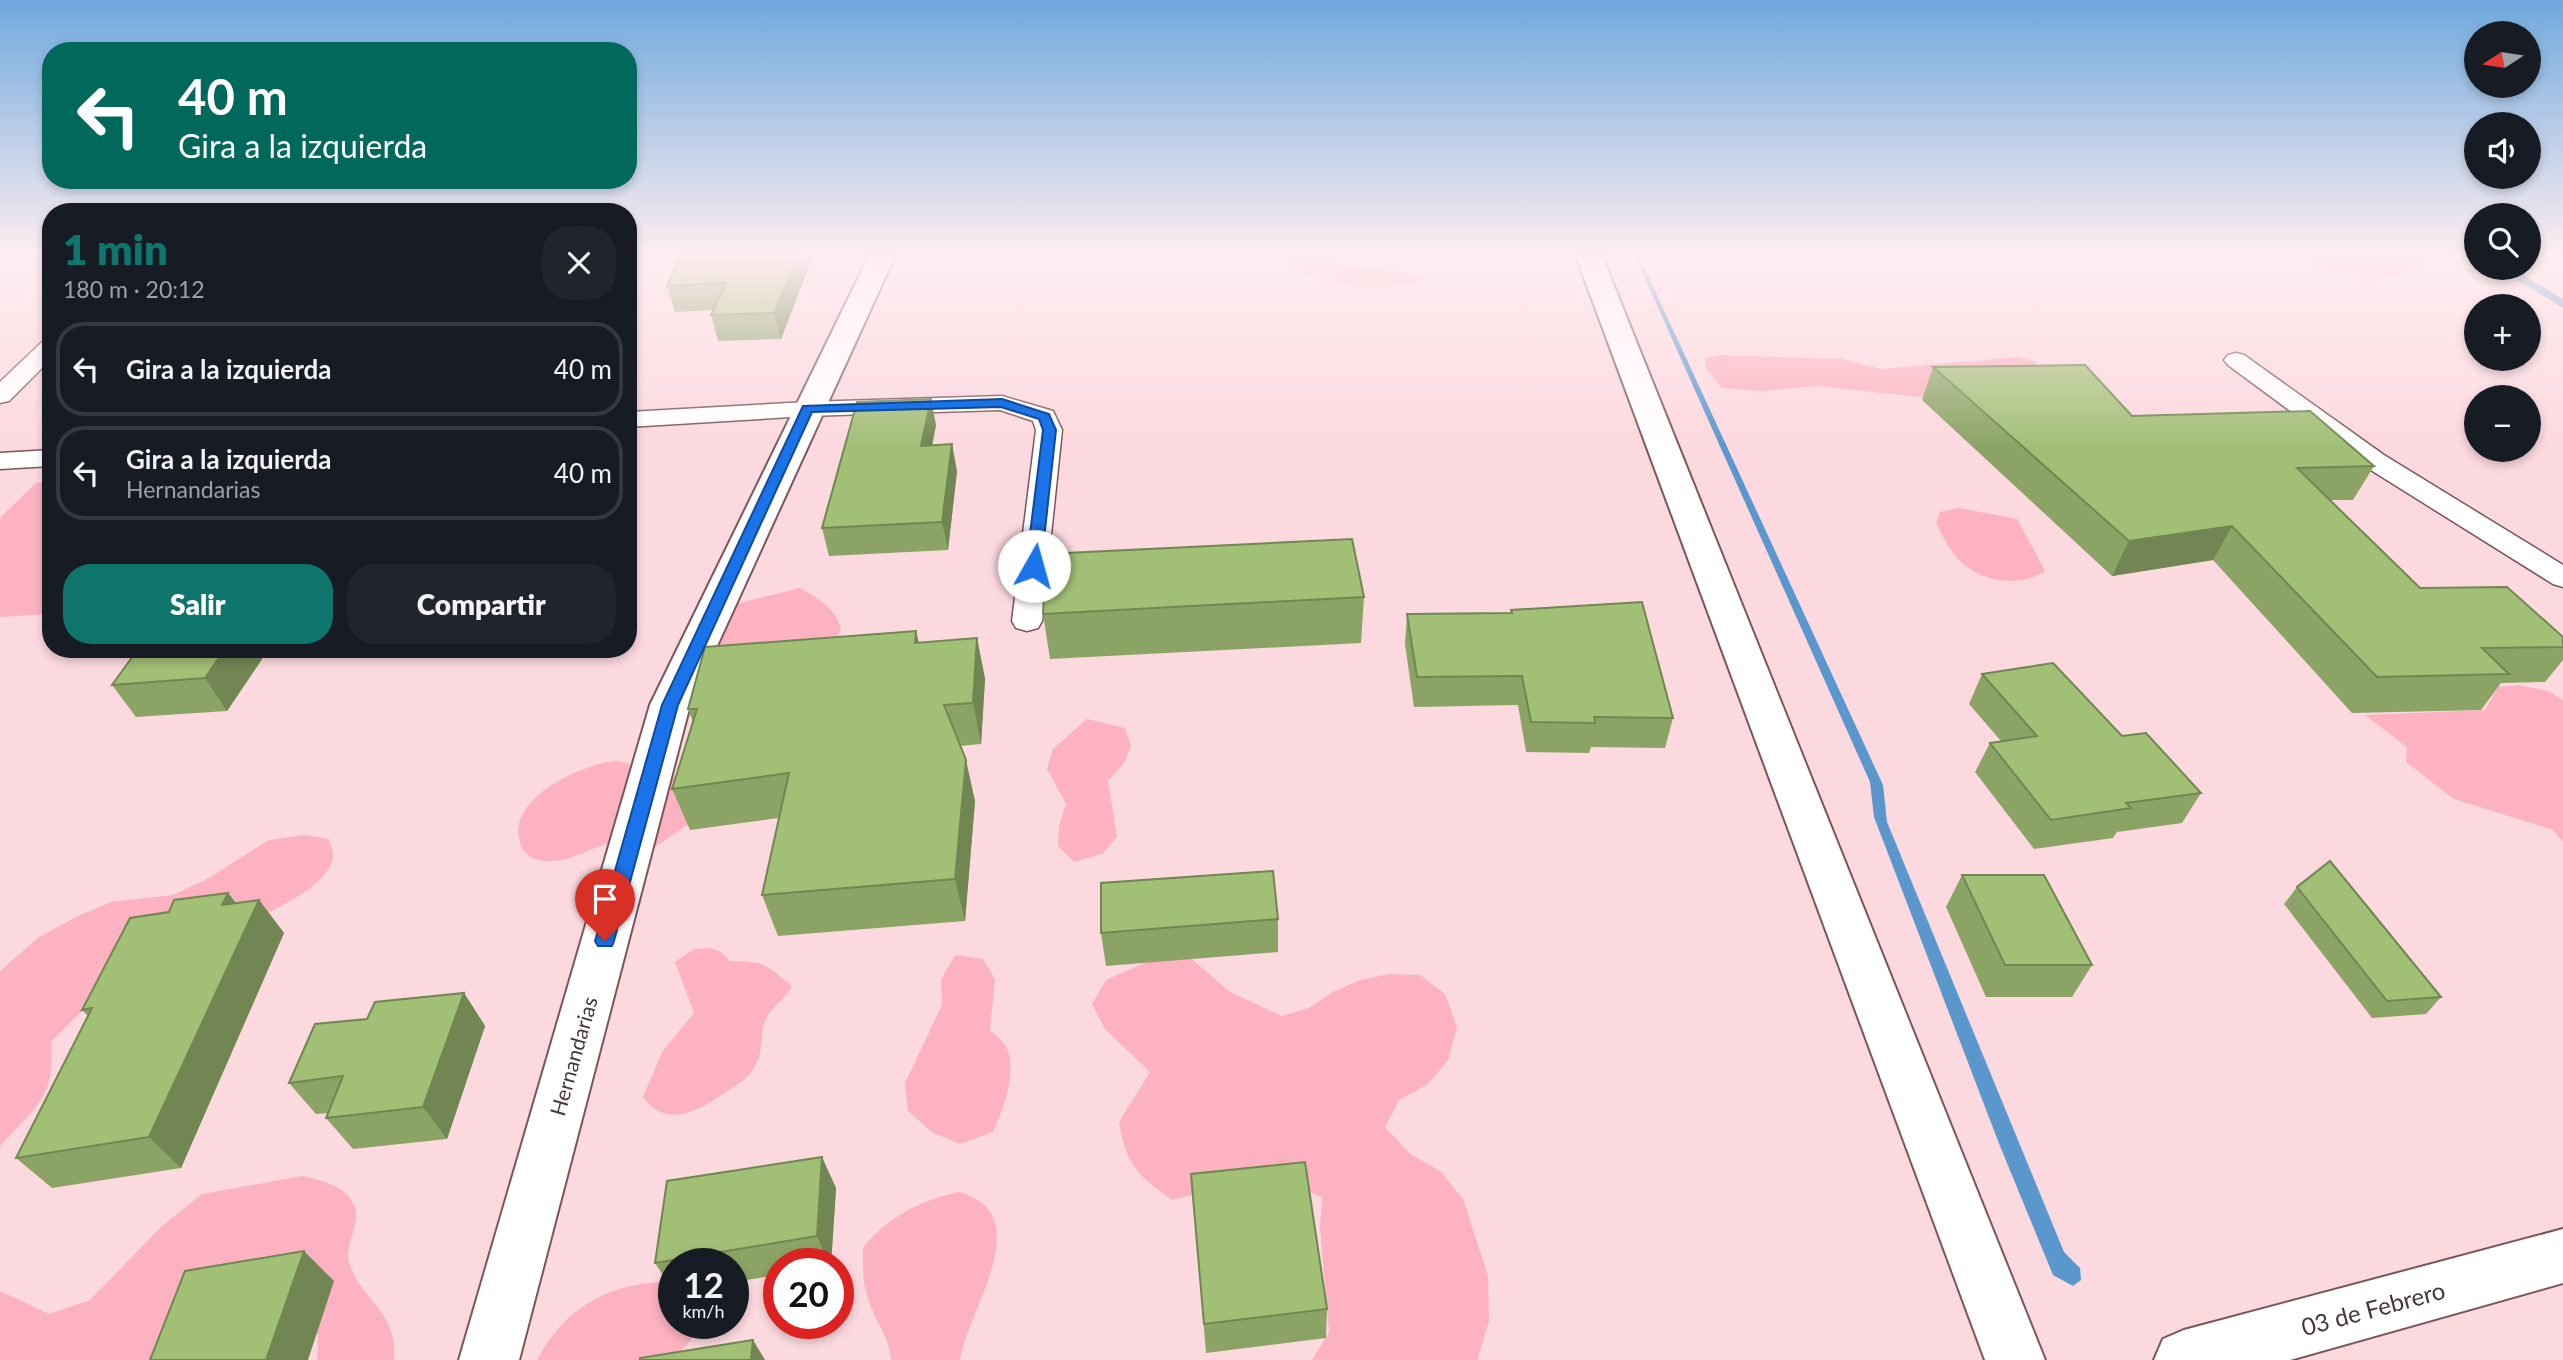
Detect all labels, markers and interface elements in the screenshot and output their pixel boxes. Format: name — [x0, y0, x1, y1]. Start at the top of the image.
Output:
north arrow — [2464, 21, 2541, 98]
map controls — [2464, 21, 2541, 462]
text: 40 m — [178, 67, 288, 125]
icon: left — [63, 70, 154, 161]
button: sound — [2464, 112, 2541, 189]
text: Gira a la izquierda — [178, 126, 427, 165]
button: search — [2464, 203, 2541, 280]
text: 1 min — [63, 224, 168, 274]
button: close — [542, 226, 616, 300]
text: 180 m · 20:12 — [63, 275, 205, 303]
button: + — [2464, 294, 2541, 371]
icon: left — [67, 350, 105, 388]
text: Gira a la izquierda — [126, 353, 332, 385]
text: 40 m — [554, 353, 612, 385]
button: − — [2464, 385, 2541, 462]
text: Gira a la izquierda — [126, 443, 332, 475]
icon: left — [67, 454, 105, 492]
text: 40 m — [554, 457, 612, 489]
text: Hernandarias — [126, 475, 260, 503]
position arrow — [997, 529, 1071, 603]
button: Salir — [63, 564, 333, 644]
button: Compartir — [347, 564, 616, 644]
pin — [575, 869, 635, 941]
icon: arrive — [586, 880, 624, 918]
street label: Hernandarias — [544, 994, 602, 1118]
speed limit sign: 20 — [763, 1248, 854, 1339]
text: 12 — [683, 1263, 724, 1305]
street label: 03 de Febrero — [2298, 1275, 2448, 1341]
text: km/h — [682, 1300, 725, 1322]

